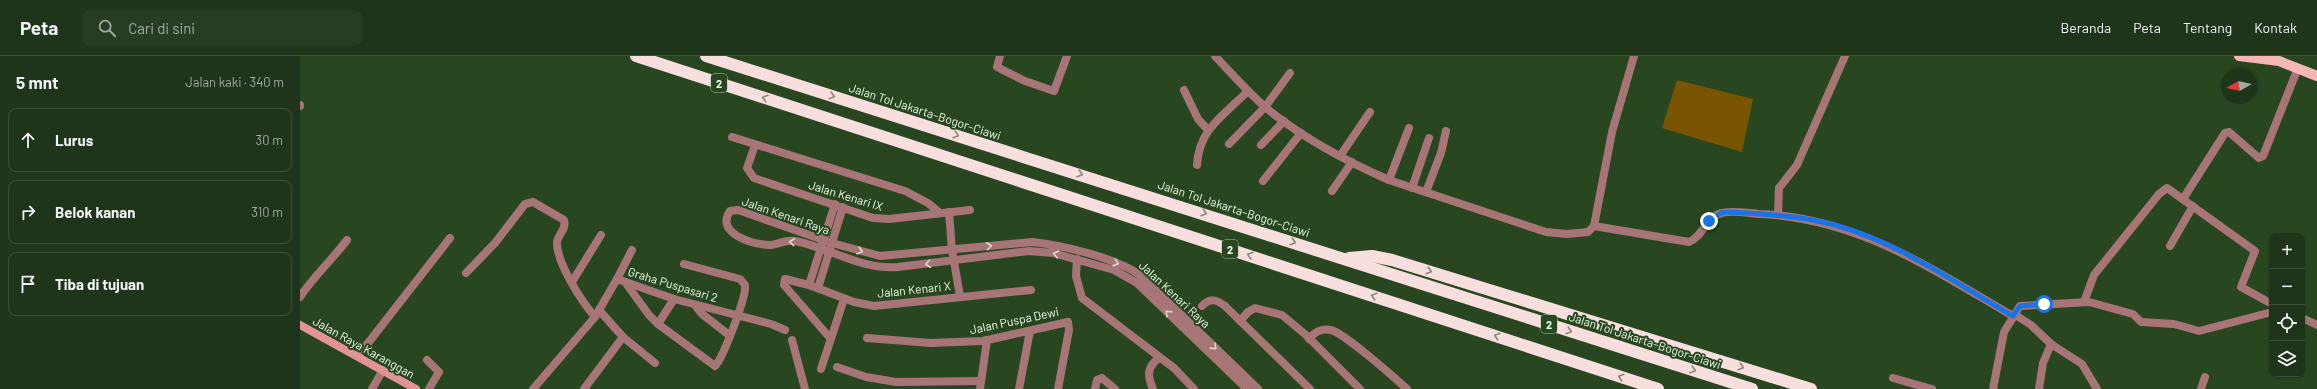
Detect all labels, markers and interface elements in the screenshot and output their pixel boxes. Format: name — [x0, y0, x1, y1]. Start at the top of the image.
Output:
search box — [82, 10, 362, 46]
text: Peta — [20, 16, 58, 39]
icon: search — [96, 17, 118, 39]
text: Cari di sini — [128, 19, 195, 37]
text: Beranda — [2061, 19, 2111, 36]
text: Peta — [2133, 19, 2161, 36]
text: Tentang — [2183, 19, 2232, 36]
text: Kontak — [2254, 19, 2297, 36]
north arrow — [2221, 68, 2257, 104]
text: 5 mnt — [16, 72, 59, 92]
text: Jalan kaki · 340 m — [185, 74, 284, 90]
road number: 2 — [711, 74, 727, 92]
street label: Jalan Tol Jakarta–Bogor–Ciawi — [847, 80, 1003, 142]
one-way arrow — [829, 91, 836, 100]
one-way arrow — [762, 94, 769, 103]
icon: ahead — [17, 129, 39, 151]
one-way arrow — [953, 130, 960, 139]
text: Lurus — [55, 131, 93, 149]
text: 30 m — [256, 132, 283, 148]
one-way arrow — [1077, 169, 1084, 178]
street label: Jalan Kenari IX — [807, 177, 885, 213]
street label: Jalan Tol Jakarta–Bogor–Ciawi — [1156, 177, 1312, 239]
street label: Jalan Kenari Raya — [740, 193, 832, 237]
icon: right — [17, 201, 39, 223]
text: Belok kanan — [55, 203, 135, 221]
text: 310 m — [251, 204, 283, 220]
one-way arrow — [1201, 208, 1208, 217]
route end — [1700, 212, 1718, 230]
map controls — [2269, 233, 2305, 377]
button: + — [2269, 233, 2305, 269]
one-way arrow — [789, 237, 795, 246]
one-way arrow — [1289, 237, 1296, 246]
road number: 2 — [1222, 240, 1238, 258]
one-way arrow — [986, 242, 992, 251]
one-way arrow — [857, 246, 864, 255]
one-way arrow — [1053, 251, 1060, 259]
one-way arrow — [1247, 252, 1254, 260]
one-way arrow — [1113, 258, 1120, 267]
street label: Jalan Kenari Raya — [1137, 258, 1213, 330]
one-way arrow — [925, 259, 931, 268]
street label: Graha Puspasari 2 — [626, 264, 720, 304]
one-way arrow — [1426, 266, 1433, 275]
button: − — [2269, 269, 2305, 305]
icon: arrive — [17, 273, 39, 295]
text: Tiba di tujuan — [55, 275, 144, 293]
street label: Jalan Kenari X — [877, 278, 951, 300]
one-way arrow — [1371, 292, 1378, 301]
route start — [2035, 295, 2053, 313]
street label: Jalan Puspa Dewi — [968, 304, 1060, 336]
button: locate — [2269, 305, 2305, 341]
street label: Jalan Tol Jakarta–Bogor–Ciawi — [1567, 309, 1723, 371]
one-way arrow — [1165, 311, 1173, 318]
street label: Jalan Raya Karanggan — [311, 313, 417, 381]
road number: 2 — [1541, 315, 1557, 333]
one-way arrow — [1566, 326, 1573, 334]
one-way arrow — [1494, 333, 1501, 341]
button: layers — [2269, 341, 2305, 377]
one-way arrow — [1209, 342, 1217, 350]
one-way arrow — [1737, 362, 1744, 371]
one-way arrow — [1690, 365, 1697, 374]
one-way arrow — [1618, 373, 1625, 382]

